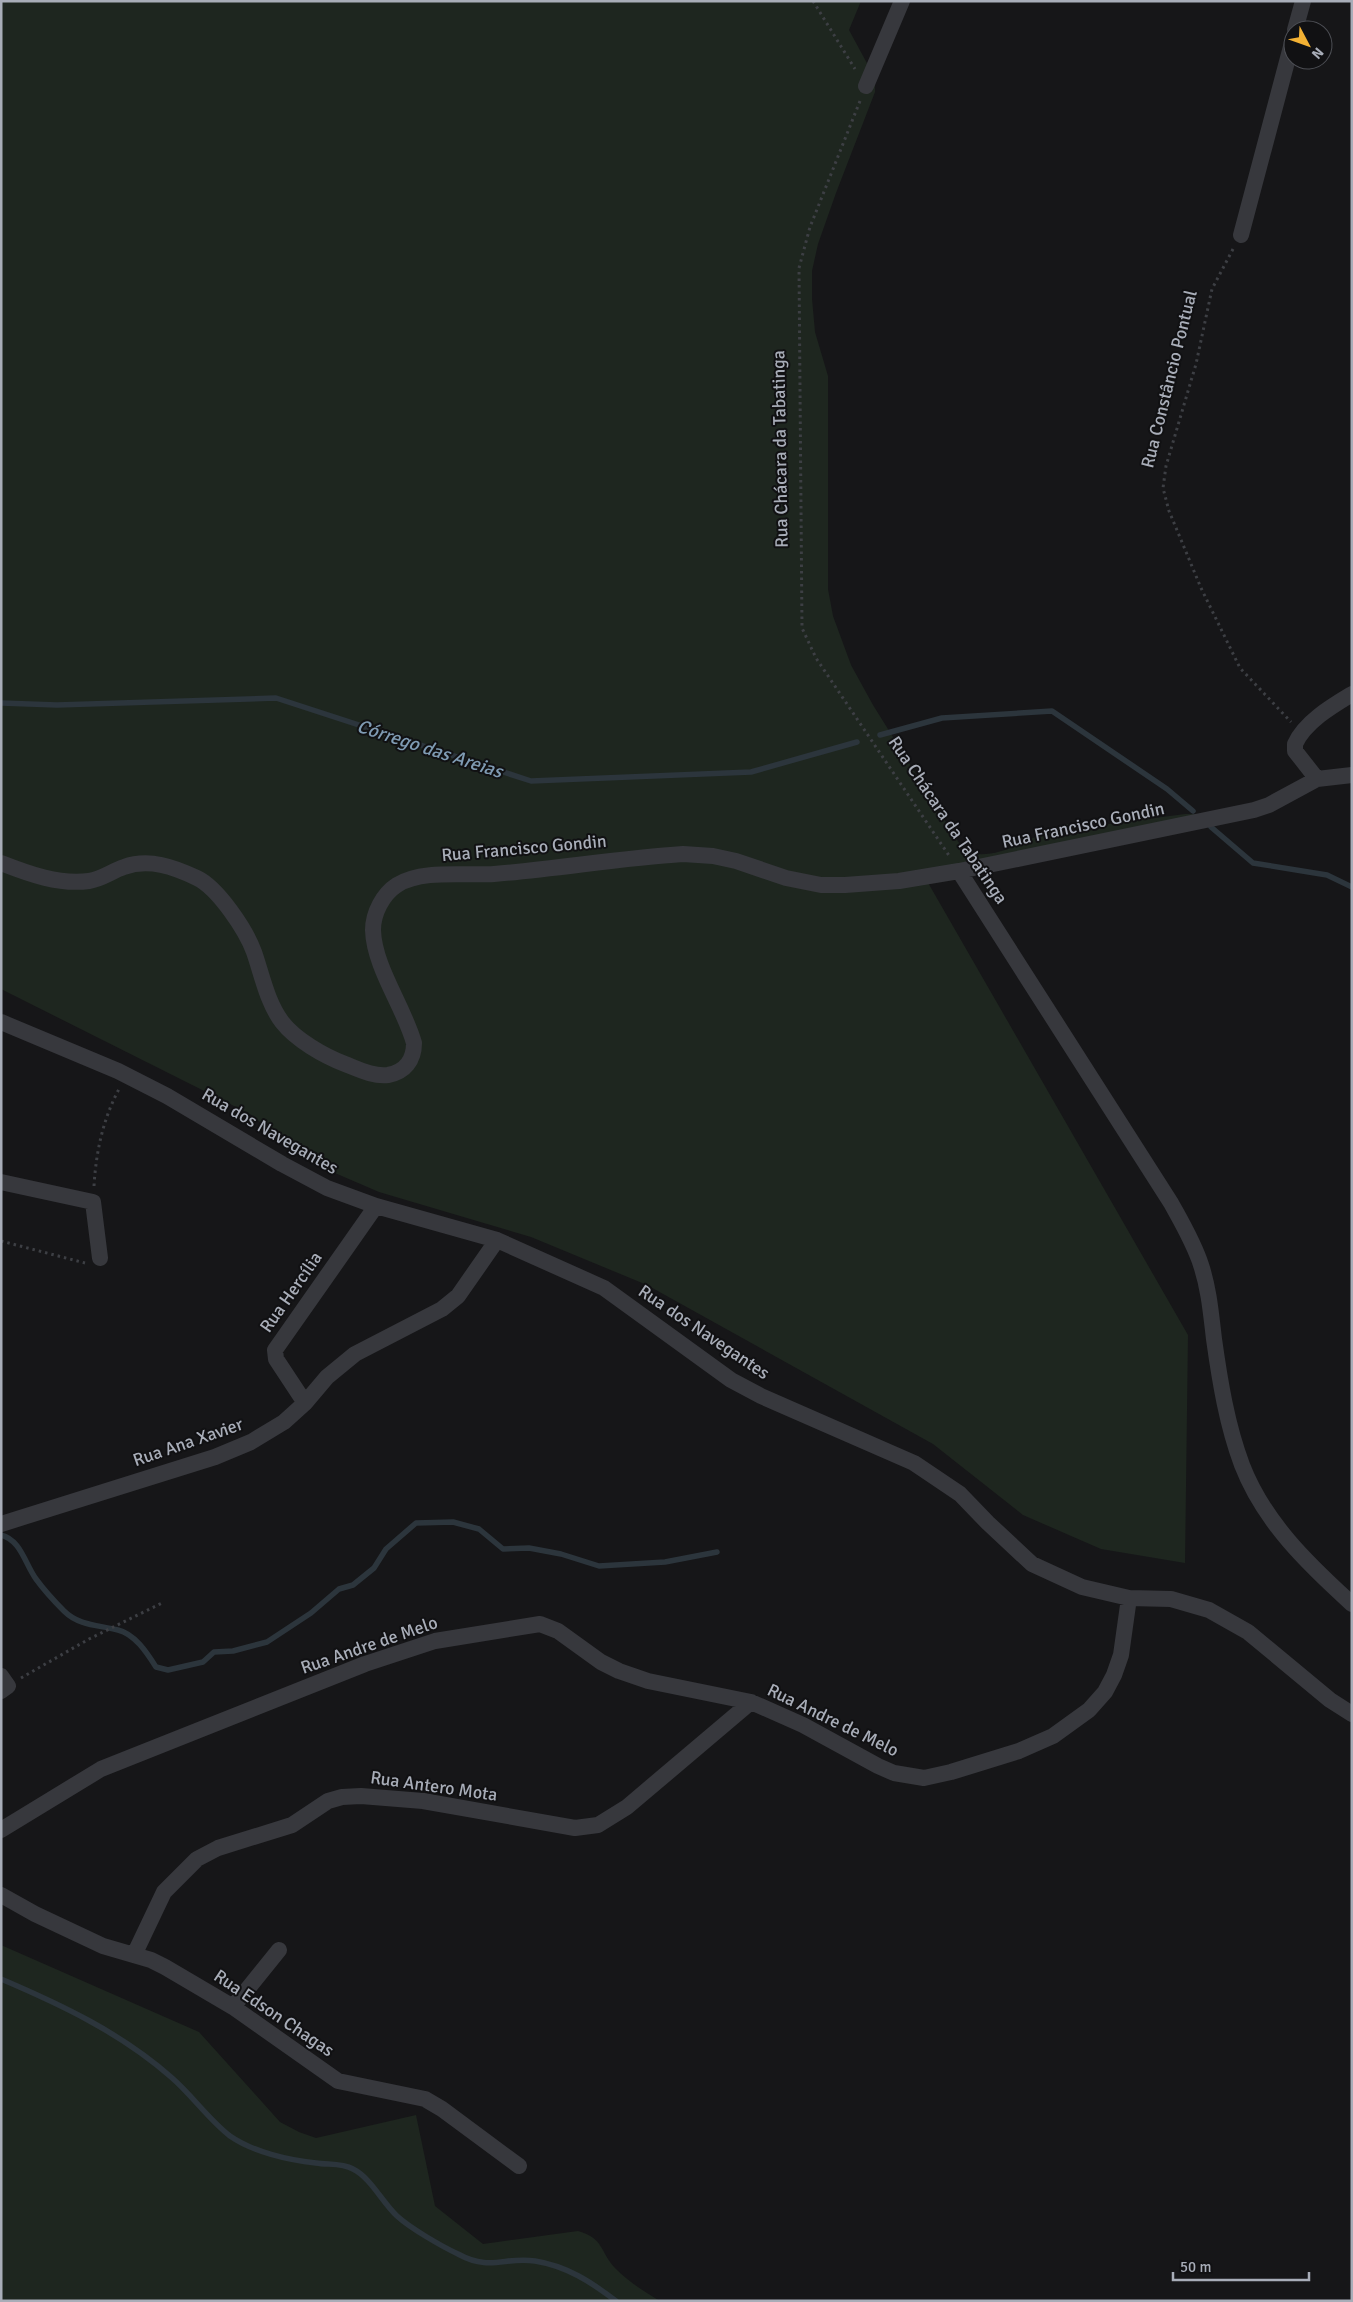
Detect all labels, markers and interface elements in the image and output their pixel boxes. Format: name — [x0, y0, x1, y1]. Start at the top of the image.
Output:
north arrow — [1283, 20, 1333, 70]
text: N — [1308, 44, 1327, 62]
street label: Rua Constâncio Pontual — [1136, 288, 1202, 470]
street label: Rua Chácara da Tabatinga — [767, 350, 793, 548]
water label: Córrego das Areias — [354, 714, 507, 784]
street label: Rua Chácara da Tabatinga — [884, 732, 1012, 908]
street label: Rua Francisco Gondin — [1000, 797, 1166, 853]
street label: Rua Francisco Gondin — [440, 830, 608, 866]
street label: Rua dos Navegantes — [198, 1083, 342, 1179]
street label: Rua Hercília — [255, 1247, 327, 1337]
street label: Rua dos Navegantes — [634, 1280, 774, 1384]
street label: Rua Ana Xavier — [130, 1413, 246, 1471]
street label: Rua Andre de Melo — [298, 1611, 440, 1679]
street label: Rua Andre de Melo — [764, 1679, 902, 1761]
street label: Rua Antero Mota — [369, 1766, 499, 1806]
street label: Rua Edson Chagas — [210, 1965, 338, 2061]
scale bar — [1173, 2250, 1309, 2282]
text: 50 m — [1180, 2258, 1211, 2276]

